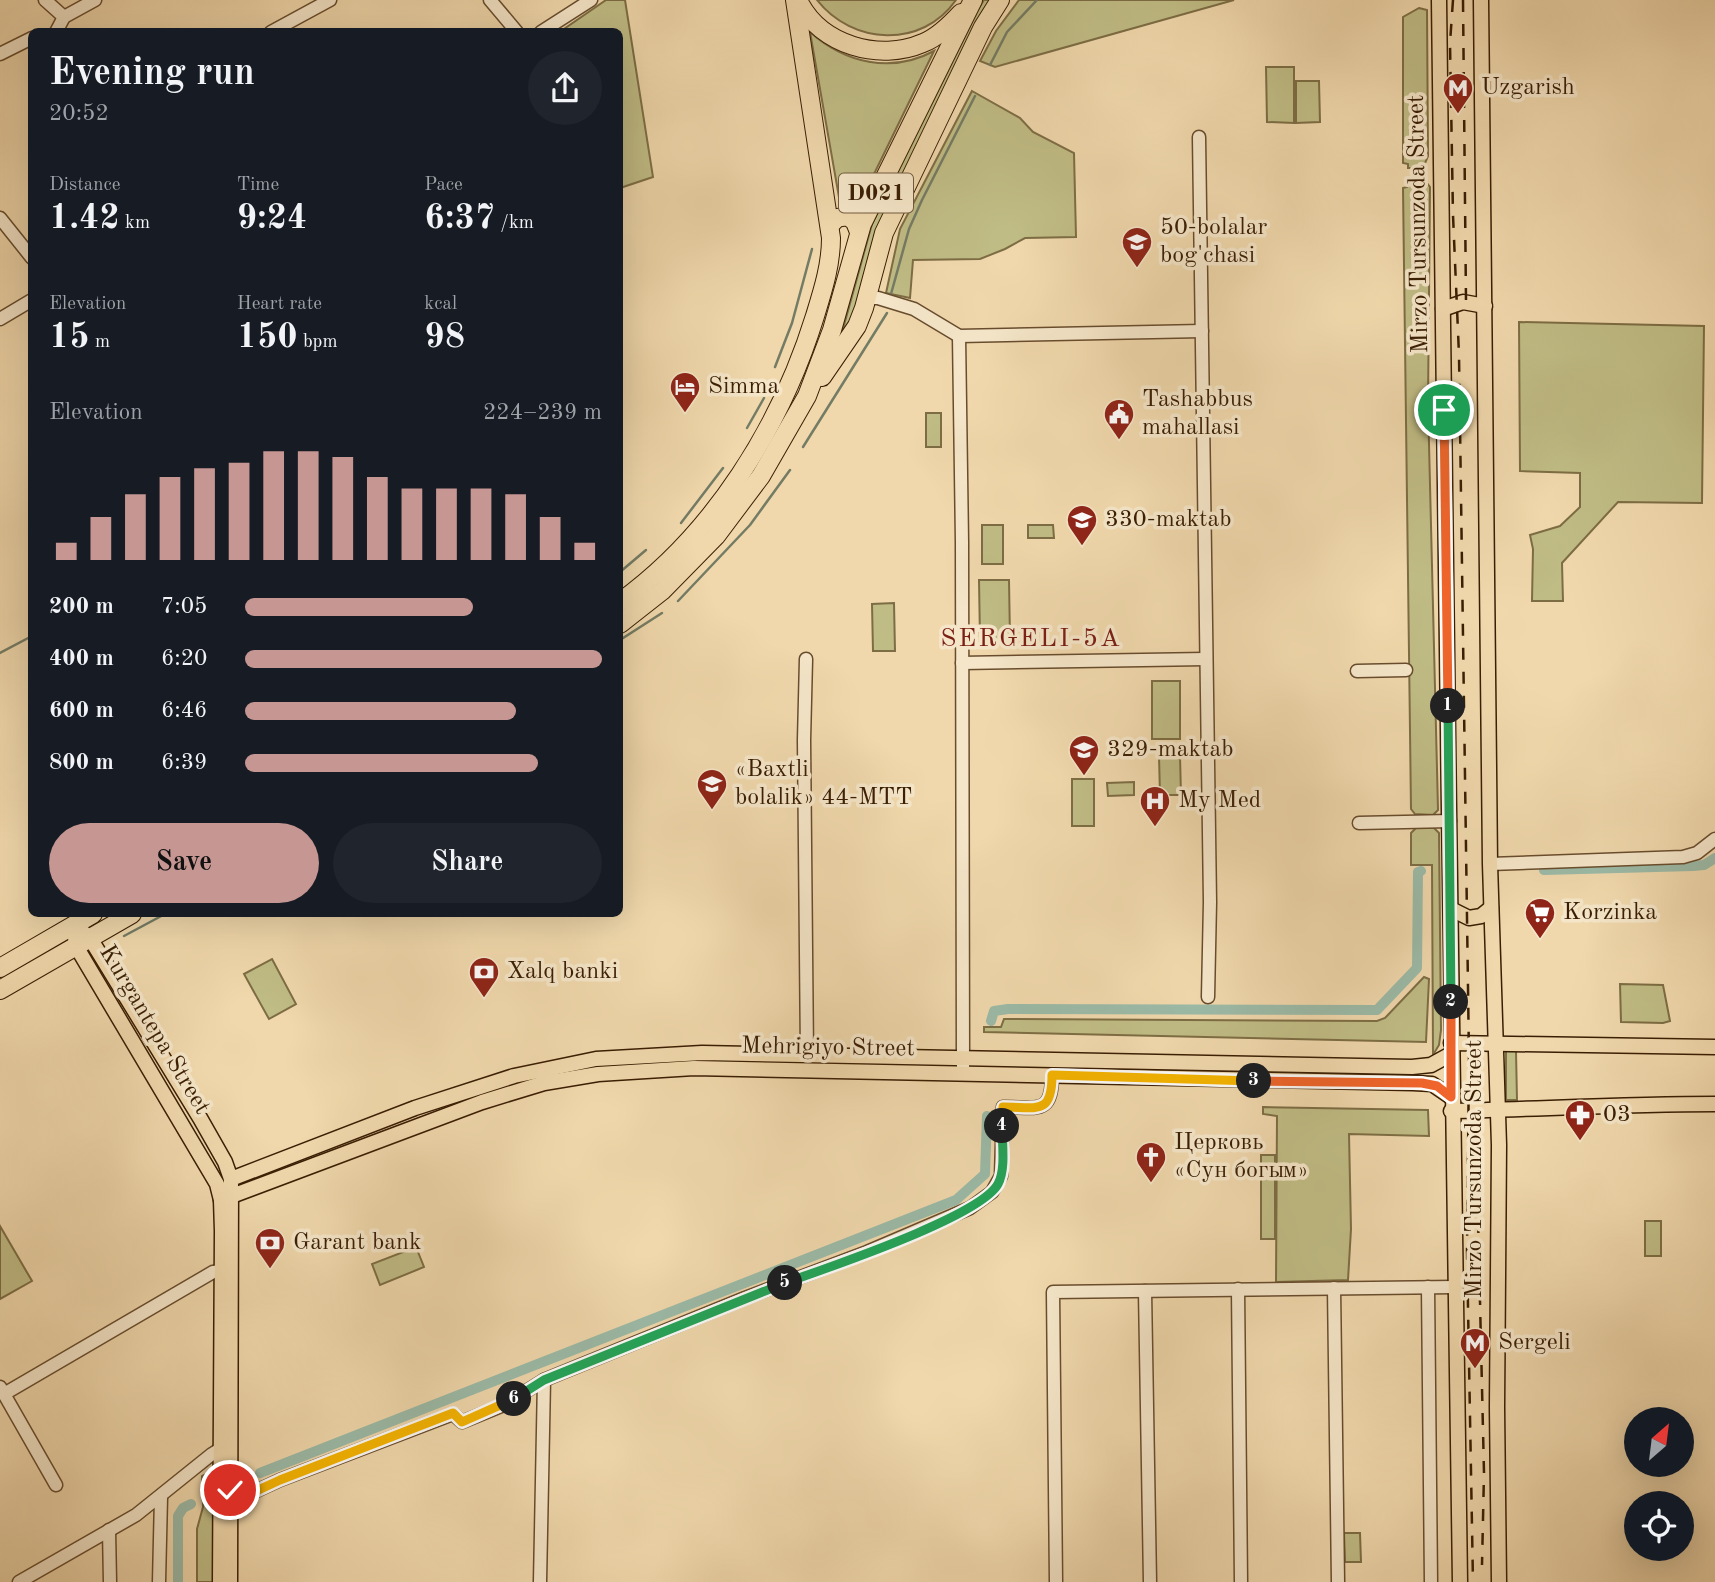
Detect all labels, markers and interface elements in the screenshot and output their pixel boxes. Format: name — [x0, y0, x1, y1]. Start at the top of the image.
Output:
button: share — [528, 51, 602, 125]
text: Evening run — [49, 55, 255, 93]
metro station icon: Uzgarish — [1441, 71, 1475, 115]
place label: Uzgarish — [1481, 76, 1575, 100]
street label: Mirzo Tursunzoda Street — [1405, 94, 1433, 354]
text: 20:52 — [49, 102, 109, 125]
road number: D021 — [839, 174, 913, 212]
text: Distance — [49, 176, 121, 195]
text: Time — [237, 176, 279, 195]
text: Pace — [424, 176, 463, 195]
text: 1.42 — [49, 201, 120, 236]
text: 9:24 — [237, 201, 307, 236]
text: 6:37 — [424, 201, 495, 236]
text: km — [120, 214, 150, 233]
text: /km — [495, 214, 534, 233]
place label: 50-bolalar bog'chasi — [1160, 216, 1268, 268]
school or university icon: 50-bolalar bog'chasi — [1120, 225, 1154, 269]
text: Elevation — [49, 295, 126, 314]
text: Heart rate — [237, 295, 322, 314]
text: kcal — [424, 295, 457, 314]
text: 15 — [49, 320, 90, 355]
text: 150 — [237, 320, 298, 355]
text: 98 — [424, 320, 465, 355]
text: m — [90, 333, 110, 352]
text: bpm — [298, 333, 338, 352]
hotel icon: Simma — [668, 370, 702, 414]
place label: Simma — [708, 375, 779, 399]
pin — [1414, 380, 1474, 440]
place label: Tashabbus mahallasi — [1142, 388, 1253, 440]
icon: arrive — [1425, 391, 1463, 429]
public building icon: Tashabbus mahallasi — [1102, 397, 1136, 441]
text: Elevation — [49, 401, 143, 424]
text: 224–239 m — [483, 401, 602, 424]
school or university icon: 330-maktab — [1065, 503, 1099, 547]
place label: 330-maktab — [1105, 508, 1232, 532]
text: 200 m — [49, 595, 114, 618]
text: 7:05 — [161, 595, 207, 618]
district label: SERGELI-5A — [940, 626, 1122, 652]
text: 400 m — [49, 647, 114, 670]
text: 6:20 — [161, 647, 207, 670]
pin: 1 — [1430, 688, 1466, 724]
text: 1 — [1442, 696, 1453, 715]
text: 600 m — [49, 699, 114, 722]
text: 6:46 — [161, 699, 207, 722]
school or university icon: 329-maktab — [1067, 733, 1101, 777]
place label: 329-maktab — [1107, 738, 1234, 762]
text: 800 m — [49, 751, 114, 774]
text: 6:39 — [161, 751, 207, 774]
place label: «Baxtli bolalik» 44-MTT — [735, 758, 912, 810]
school or university icon: «Baxtli bolalik» 44-MTT — [695, 767, 729, 811]
hospital icon: My Med — [1138, 784, 1172, 828]
place label: My Med — [1178, 789, 1261, 813]
button: Save — [49, 823, 319, 903]
button: Share — [333, 823, 602, 903]
supermarket icon: Korzinka — [1523, 896, 1557, 940]
place label: Korzinka — [1563, 901, 1657, 925]
street label: Kurgantepa Street — [94, 941, 214, 1119]
bank icon: Xalq banki — [467, 955, 501, 999]
place label: Xalq banki — [507, 960, 618, 984]
pin: 2 — [1434, 984, 1468, 1020]
text: 2 — [1445, 992, 1456, 1011]
street label: Mehrigiyo Street — [741, 1034, 915, 1062]
street label: Mirzo Tursunzoda Street — [1463, 1040, 1487, 1298]
pin: 3 — [1236, 1064, 1272, 1098]
text: 3 — [1248, 1071, 1259, 1090]
pharmacy icon: 03 — [1563, 1098, 1597, 1142]
place label: 03 — [1603, 1103, 1631, 1127]
pin: 4 — [984, 1108, 1020, 1144]
text: 4 — [996, 1116, 1007, 1135]
place label: Церковь «Сун богым» — [1174, 1131, 1308, 1183]
church icon: Церковь «Сун богым» — [1134, 1140, 1168, 1184]
bank icon: Garant bank — [253, 1226, 287, 1270]
place label: Garant bank — [293, 1231, 422, 1255]
pin: 5 — [768, 1266, 802, 1300]
text: 5 — [779, 1273, 790, 1292]
metro station icon: Sergeli — [1458, 1326, 1492, 1370]
place label: Sergeli — [1498, 1331, 1571, 1355]
pin: 6 — [496, 1382, 532, 1416]
text: 6 — [508, 1389, 519, 1408]
north arrow — [1624, 1407, 1694, 1477]
map controls — [1624, 1407, 1694, 1561]
pin — [200, 1460, 260, 1520]
icon: check — [211, 1471, 249, 1509]
button: locate — [1624, 1491, 1694, 1561]

